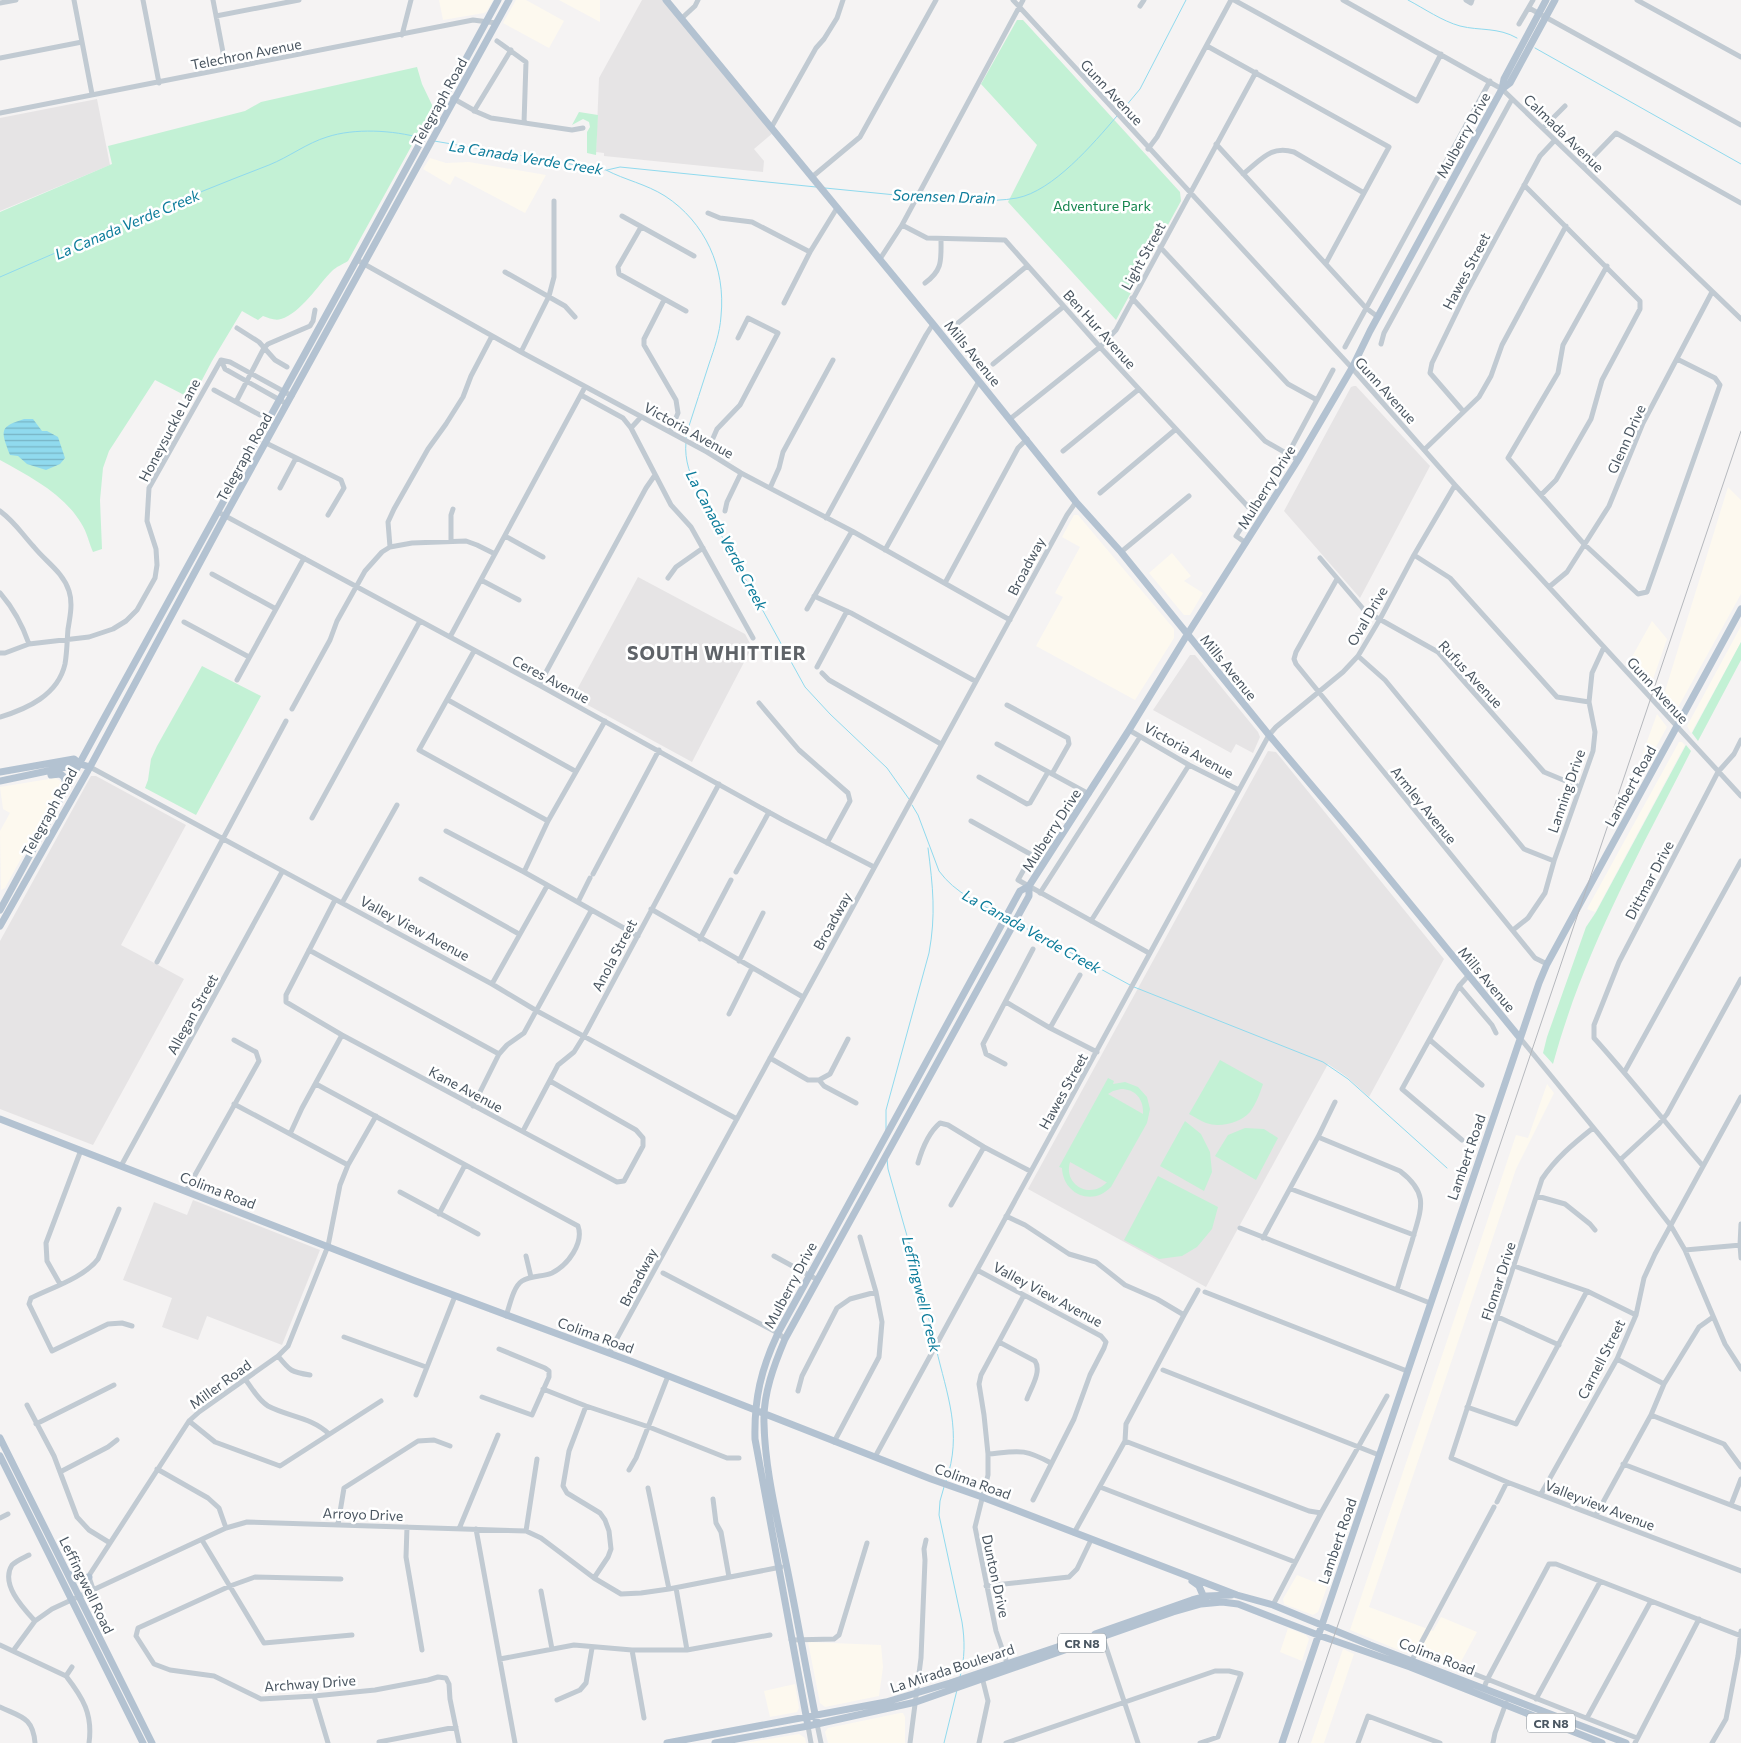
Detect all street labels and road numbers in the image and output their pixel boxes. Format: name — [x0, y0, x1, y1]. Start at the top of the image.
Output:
street label: Telechron Avenue — [189, 35, 303, 73]
street label: Telegraph Road — [408, 55, 470, 149]
street label: Gunn Avenue — [1077, 56, 1147, 128]
street label: Mulberry Drive — [1432, 89, 1494, 181]
street label: Calmada Avenue — [1520, 90, 1608, 176]
street label: Light Street — [1117, 219, 1169, 293]
street label: Hawes Street — [1439, 229, 1493, 312]
street label: Ben Hur Avenue — [1060, 286, 1140, 372]
street label: Mills Avenue — [941, 317, 1005, 389]
street label: Gunn Avenue — [1352, 353, 1420, 427]
street label: Honeysuckle Lane — [135, 376, 203, 484]
street label: Victoria Avenue — [641, 398, 737, 462]
street label: Glenn Drive — [1603, 402, 1649, 476]
street label: Telegraph Road — [213, 410, 275, 504]
street label: Mulberry Drive — [1234, 442, 1298, 532]
street label: Broadway — [1004, 534, 1048, 598]
street label: Oval Drive — [1343, 583, 1391, 649]
street label: Mills Avenue — [1197, 631, 1261, 703]
street label: Rufus Avenue — [1435, 637, 1507, 711]
street label: Ceres Avenue — [509, 651, 593, 707]
street label: Gunn Avenue — [1624, 653, 1692, 727]
street label: Victoria Avenue — [1141, 718, 1237, 782]
street label: Lambert Road — [1601, 743, 1659, 829]
street label: Lanning Drive — [1544, 747, 1588, 835]
street label: Armley Avenue — [1388, 763, 1460, 847]
street label: Telegraph Road — [18, 765, 80, 859]
street label: Mulberry Drive — [1018, 785, 1084, 875]
street label: Dittmar Drive — [1621, 838, 1677, 922]
street label: Broadway — [809, 889, 855, 953]
street label: Valley View Avenue — [357, 892, 473, 964]
street label: Anola Street — [588, 916, 640, 994]
street label: Mills Avenue — [1455, 943, 1519, 1015]
street label: Allegan Street — [163, 971, 221, 1057]
street label: Hawes Street — [1035, 1050, 1091, 1132]
street label: Kane Avenue — [426, 1062, 506, 1116]
street label: Lambert Road — [1443, 1112, 1489, 1202]
street label: Colima Road — [178, 1168, 258, 1212]
street label: Mulberry Drive — [760, 1239, 820, 1331]
street label: Flomar Drive — [1477, 1240, 1519, 1322]
street label: Broadway — [616, 1245, 660, 1309]
street label: Valley View Avenue — [990, 1258, 1106, 1330]
street label: Colima Road — [555, 1313, 637, 1357]
street label: Carnell Street — [1574, 1316, 1629, 1402]
street label: Miller Road — [186, 1356, 254, 1412]
street label: Colima Road — [932, 1459, 1014, 1503]
street label: Valleyview Avenue — [1543, 1476, 1657, 1534]
street label: Lambert Road — [1314, 1496, 1360, 1586]
street label: Arroyo Drive — [322, 1504, 404, 1524]
street label: Dunton Drive — [979, 1533, 1013, 1619]
street label: Leffingwell Road — [56, 1534, 118, 1636]
road number: CR N8 — [1058, 1634, 1106, 1652]
street label: Colima Road — [1397, 1634, 1477, 1678]
street label: La Mirada Boulevard — [888, 1640, 1016, 1696]
street label: Archway Drive — [264, 1671, 356, 1695]
road number: CR N8 — [1527, 1714, 1575, 1732]

